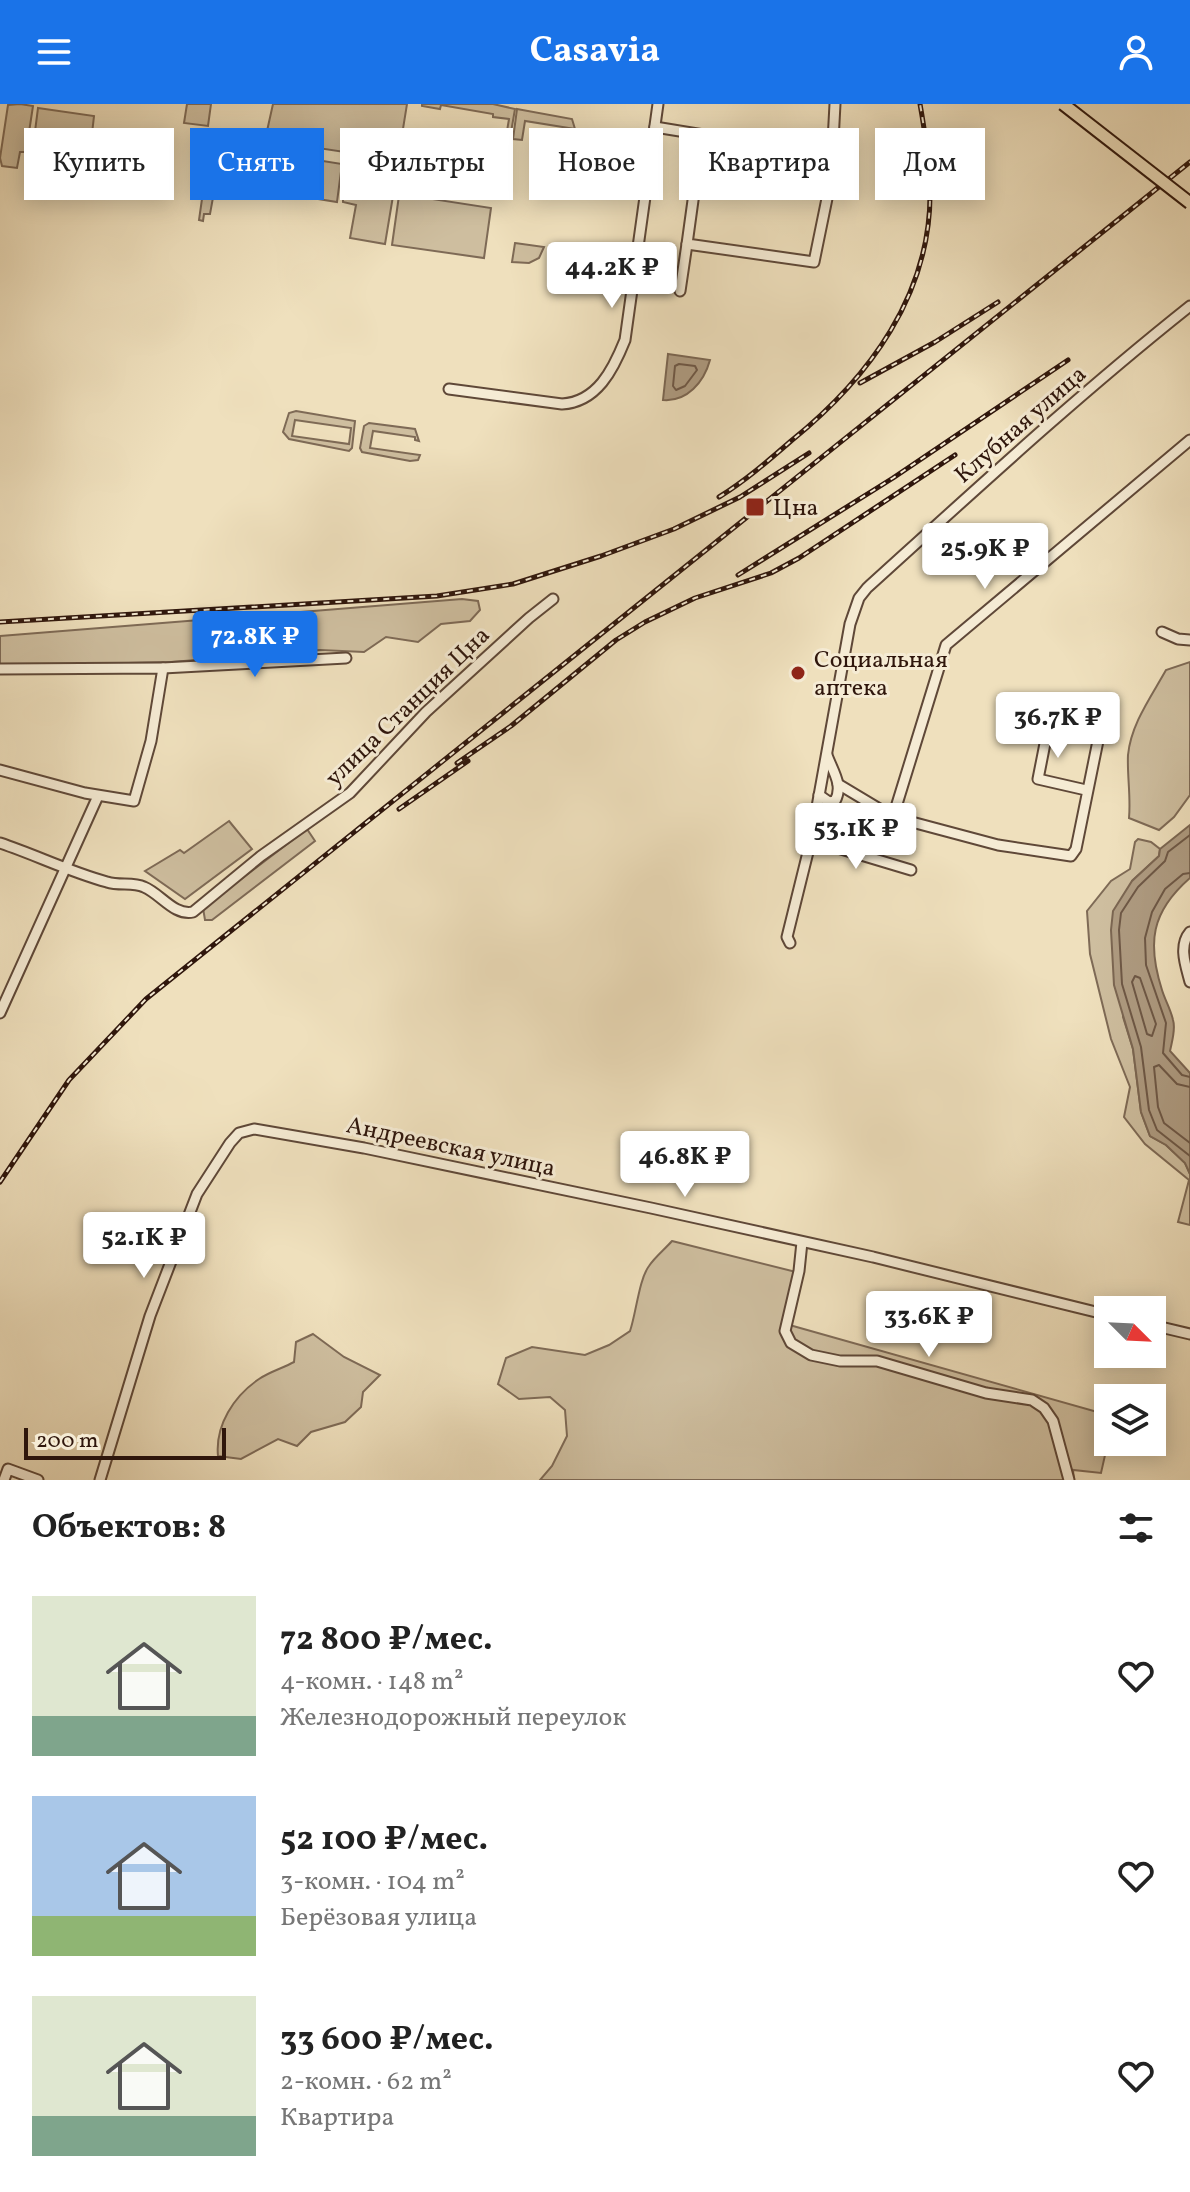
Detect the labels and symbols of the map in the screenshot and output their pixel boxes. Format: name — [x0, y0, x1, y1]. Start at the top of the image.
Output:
pin: 44.2K ₽ — [538, 242, 686, 310]
street label: Клубная улица — [948, 359, 1095, 492]
place label: Цна — [773, 492, 819, 526]
marker: Цна — [744, 496, 766, 518]
pin: 25.9K ₽ — [911, 523, 1059, 591]
pin: 72.8K ₽ — [181, 611, 329, 679]
street label: улица Станция Цна — [318, 620, 498, 795]
place label: Социальная аптека — [814, 644, 948, 706]
marker: Социальная аптека — [789, 664, 807, 682]
pin: 36.7K ₽ — [984, 692, 1132, 760]
pin: 53.1K ₽ — [782, 803, 930, 871]
street label: Андреевская улица — [343, 1109, 558, 1187]
pin: 46.8K ₽ — [611, 1131, 759, 1199]
pin: 52.1K ₽ — [70, 1212, 218, 1280]
pin: 33.6K ₽ — [855, 1291, 1003, 1359]
north arrow — [1094, 1296, 1166, 1368]
scale bar — [24, 1424, 226, 1460]

